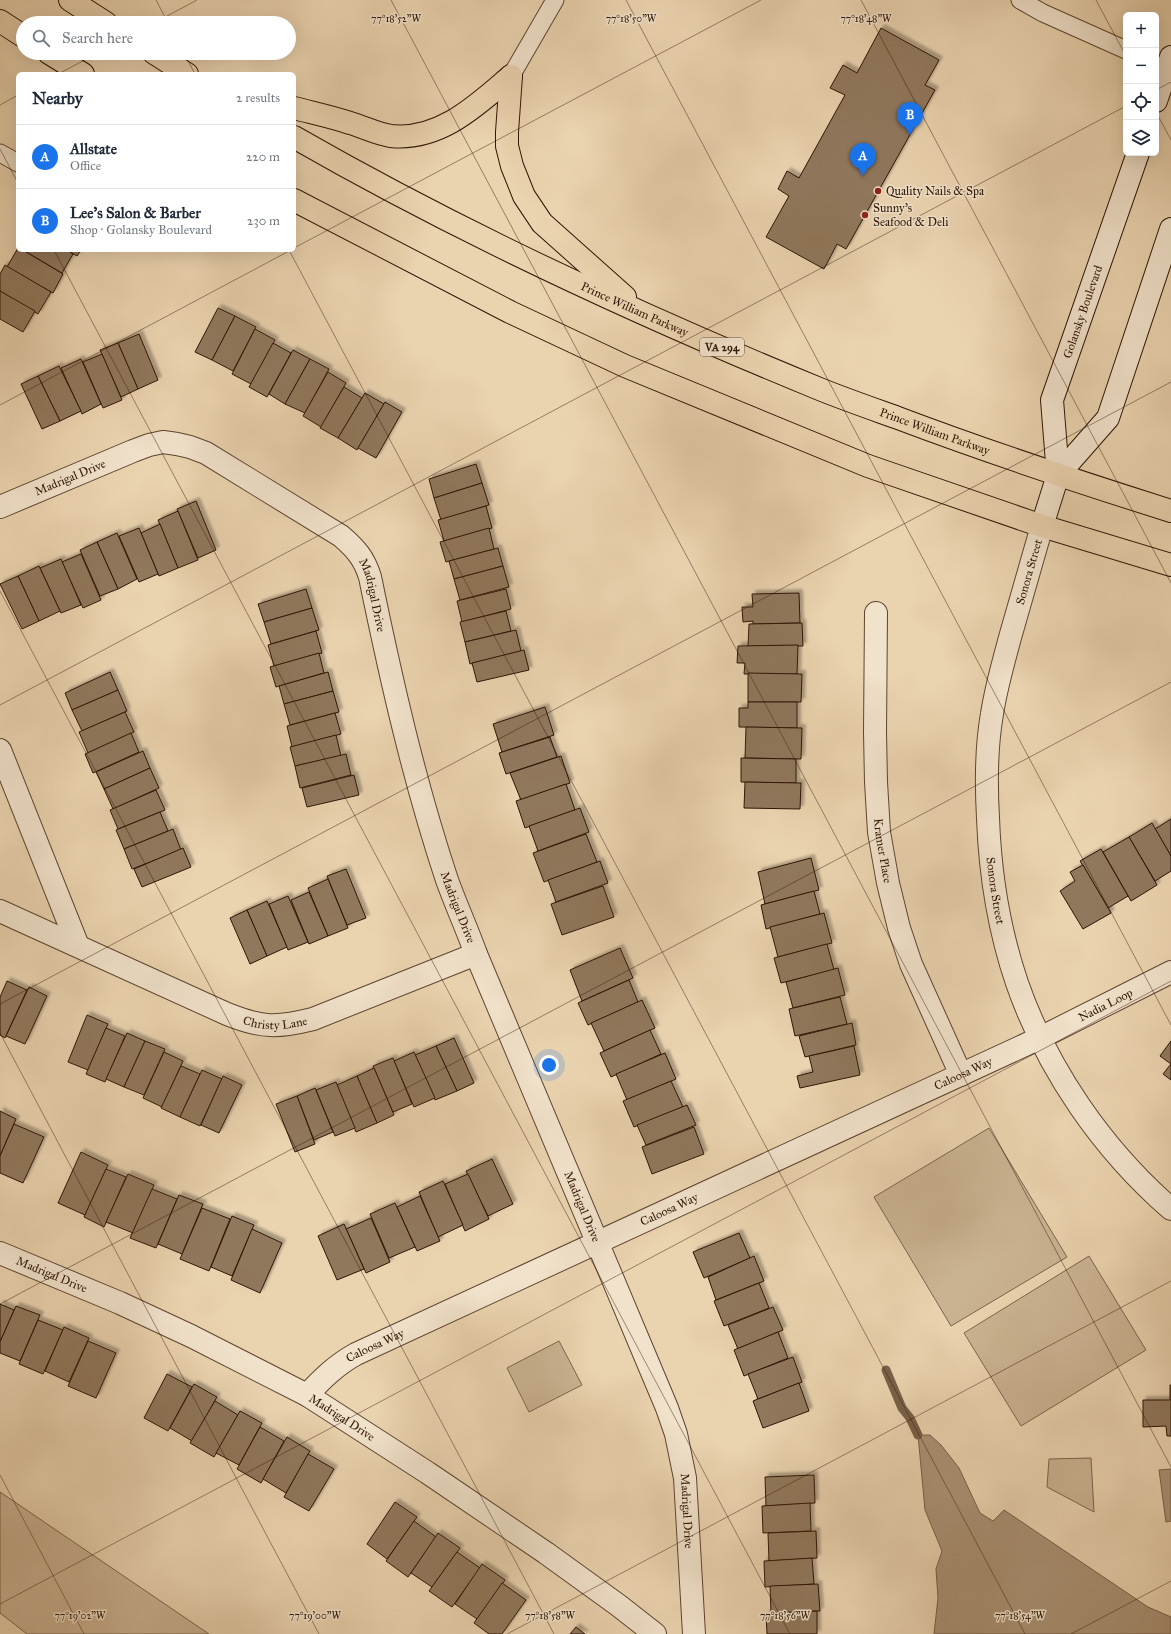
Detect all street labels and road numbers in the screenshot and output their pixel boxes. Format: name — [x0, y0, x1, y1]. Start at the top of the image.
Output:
street label: Golansky Boulevard — [1060, 263, 1105, 360]
street label: Prince William Parkway — [579, 279, 691, 340]
road number: VA 294 — [700, 338, 744, 356]
street label: Prince William Parkway — [878, 405, 992, 458]
street label: Madrigal Drive — [32, 456, 108, 499]
street label: Sonora Street — [1013, 537, 1045, 606]
street label: Madrigal Drive — [356, 556, 388, 633]
street label: Kramer Place — [871, 818, 895, 884]
street label: Sonora Street — [984, 856, 1008, 926]
street label: Madrigal Drive — [438, 870, 478, 945]
street label: Nadia Loop — [1076, 985, 1135, 1025]
street label: Christy Lane — [241, 1013, 309, 1032]
street label: Caloosa Way — [932, 1054, 995, 1093]
street label: Madrigal Drive — [561, 1169, 603, 1244]
street label: Caloosa Way — [638, 1190, 701, 1229]
street label: Madrigal Drive — [14, 1254, 89, 1296]
street label: Caloosa Way — [343, 1326, 406, 1365]
street label: Madrigal Drive — [306, 1391, 377, 1444]
street label: Madrigal Drive — [678, 1473, 696, 1549]

